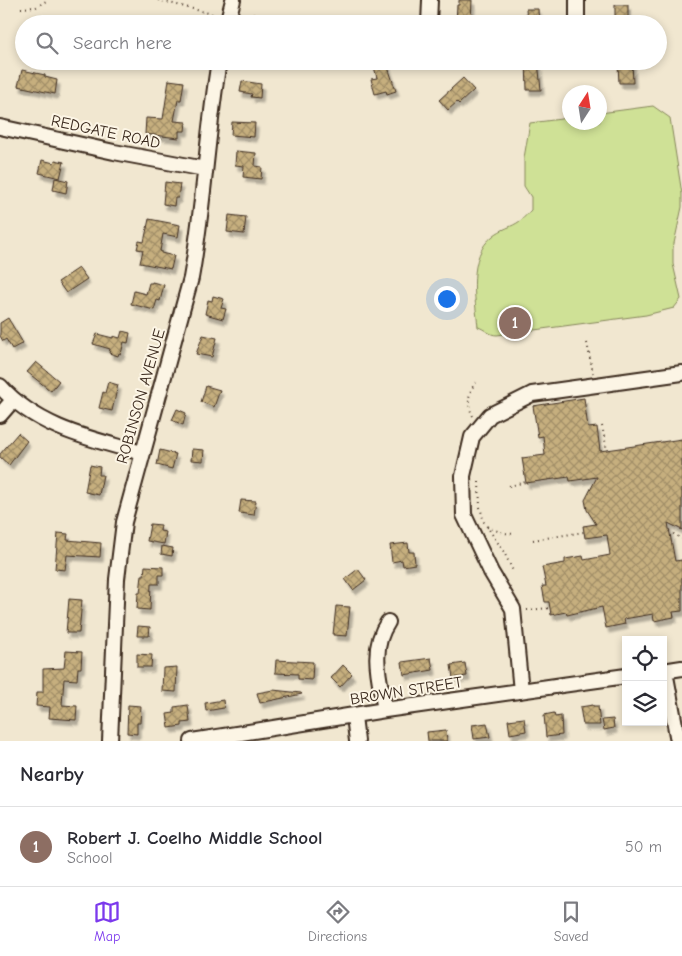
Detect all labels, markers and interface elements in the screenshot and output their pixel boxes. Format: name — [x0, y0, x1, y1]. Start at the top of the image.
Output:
search box — [15, 15, 667, 70]
icon: search — [33, 29, 61, 57]
text: Search here — [73, 32, 172, 54]
north arrow — [562, 85, 607, 130]
street label: REDGATE ROAD — [49, 112, 162, 152]
your location — [434, 286, 460, 312]
pin: 1 — [499, 304, 531, 342]
street label: ROBINSON AVENUE — [113, 326, 169, 466]
map controls — [622, 636, 667, 726]
button: locate — [622, 636, 667, 681]
street label: BROWN STREET — [349, 673, 464, 709]
button: layers — [622, 681, 667, 726]
text: Nearby — [20, 762, 84, 786]
text: Robert J. Coelho Middle School — [67, 827, 323, 849]
text: 1 — [33, 838, 39, 856]
text: 50 m — [625, 838, 662, 856]
text: School — [67, 849, 113, 867]
tab: Map — [93, 898, 121, 945]
tab: Directions — [308, 898, 367, 945]
tab: Saved — [554, 898, 589, 945]

